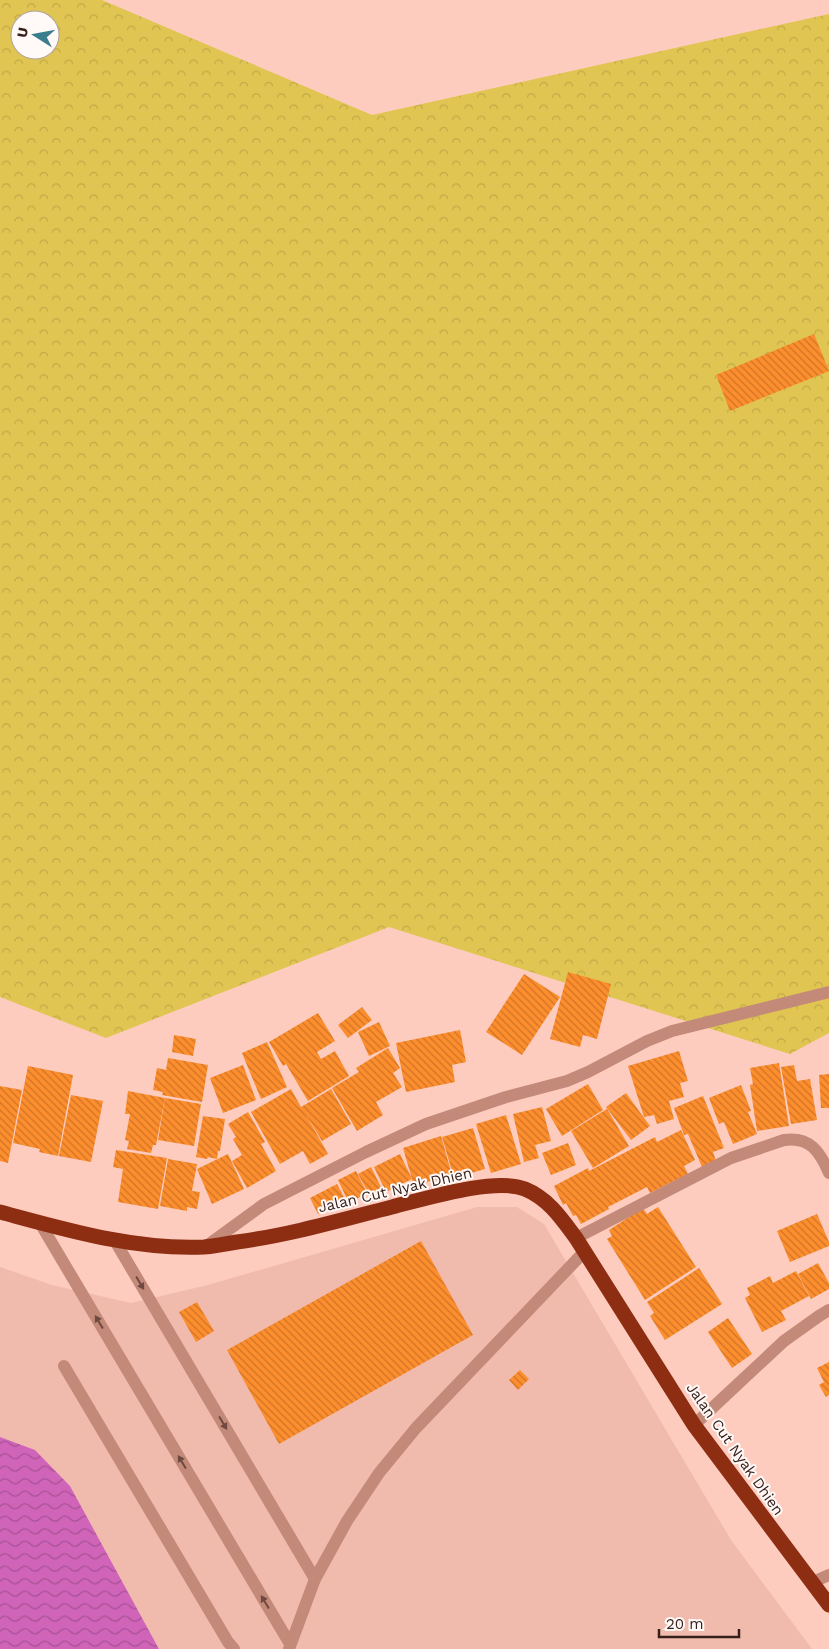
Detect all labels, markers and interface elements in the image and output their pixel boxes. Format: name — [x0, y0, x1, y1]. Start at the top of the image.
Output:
north arrow — [10, 10, 60, 60]
text: U — [13, 26, 31, 39]
street label: Jalan Cut Nyak Dhien — [316, 1164, 474, 1216]
one-way arrow — [136, 1276, 145, 1290]
one-way arrow — [95, 1316, 104, 1329]
street label: Jalan Cut Nyak Dhien — [682, 1379, 788, 1519]
one-way arrow — [218, 1416, 227, 1429]
one-way arrow — [178, 1456, 187, 1469]
one-way arrow — [261, 1595, 270, 1608]
scale bar — [659, 1606, 739, 1638]
text: 20 m — [666, 1615, 704, 1633]

